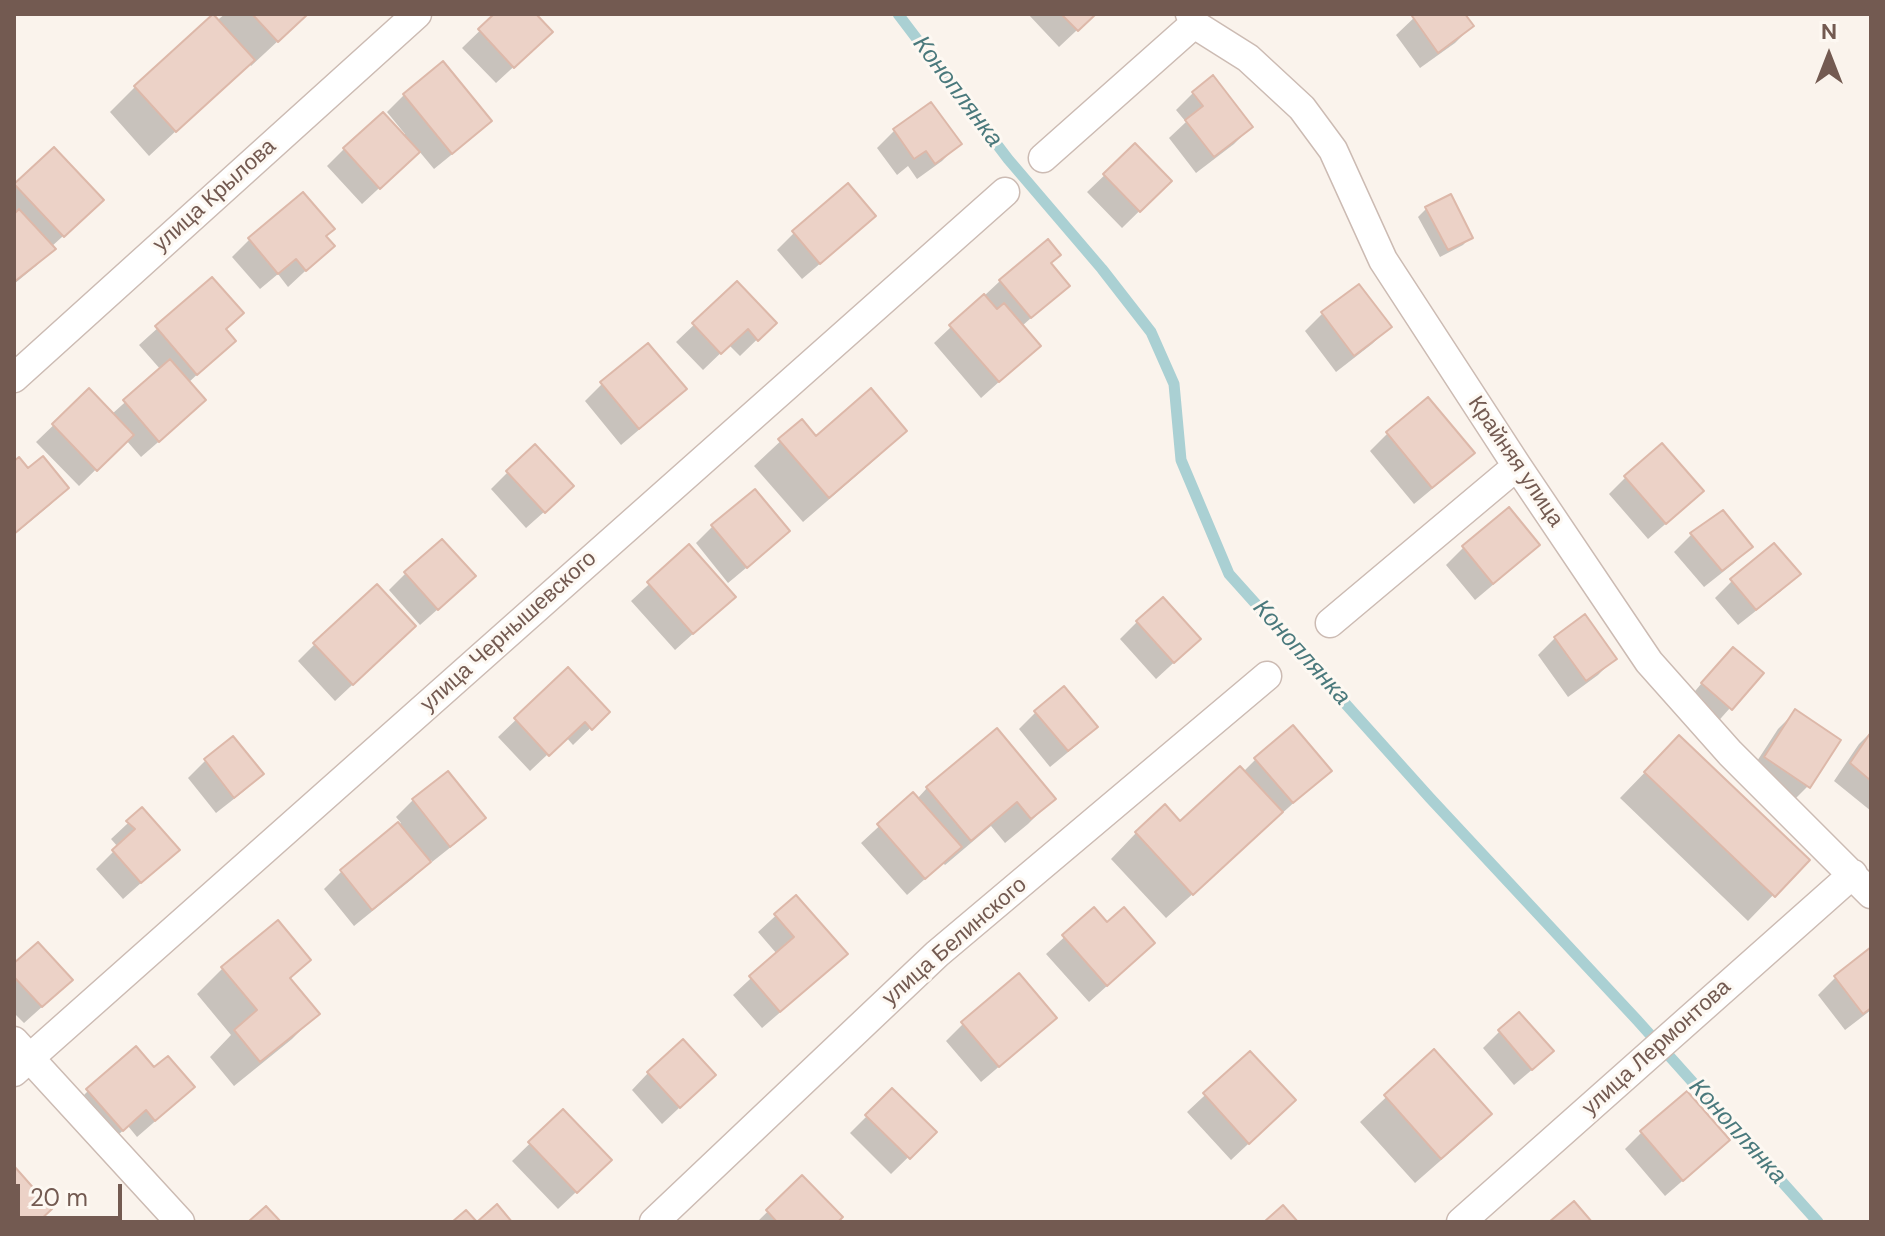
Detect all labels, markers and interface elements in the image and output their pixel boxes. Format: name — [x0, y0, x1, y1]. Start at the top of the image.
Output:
north arrow — [1789, 16, 1869, 96]
text: N — [1821, 17, 1837, 46]
water label: Коноплянка — [906, 31, 1008, 153]
street label: улица Крылова — [148, 134, 282, 258]
street label: Крайняя улица — [1462, 392, 1568, 532]
street label: улица Чернышевского — [416, 546, 602, 718]
water label: Коноплянка — [1246, 595, 1356, 711]
street label: улица Белинского — [877, 872, 1033, 1012]
street label: улица Лермонтова — [1577, 974, 1737, 1122]
water label: Коноплянка — [1682, 1074, 1792, 1190]
scale bar — [20, 1168, 126, 1218]
text: 20 m — [30, 1182, 88, 1213]

